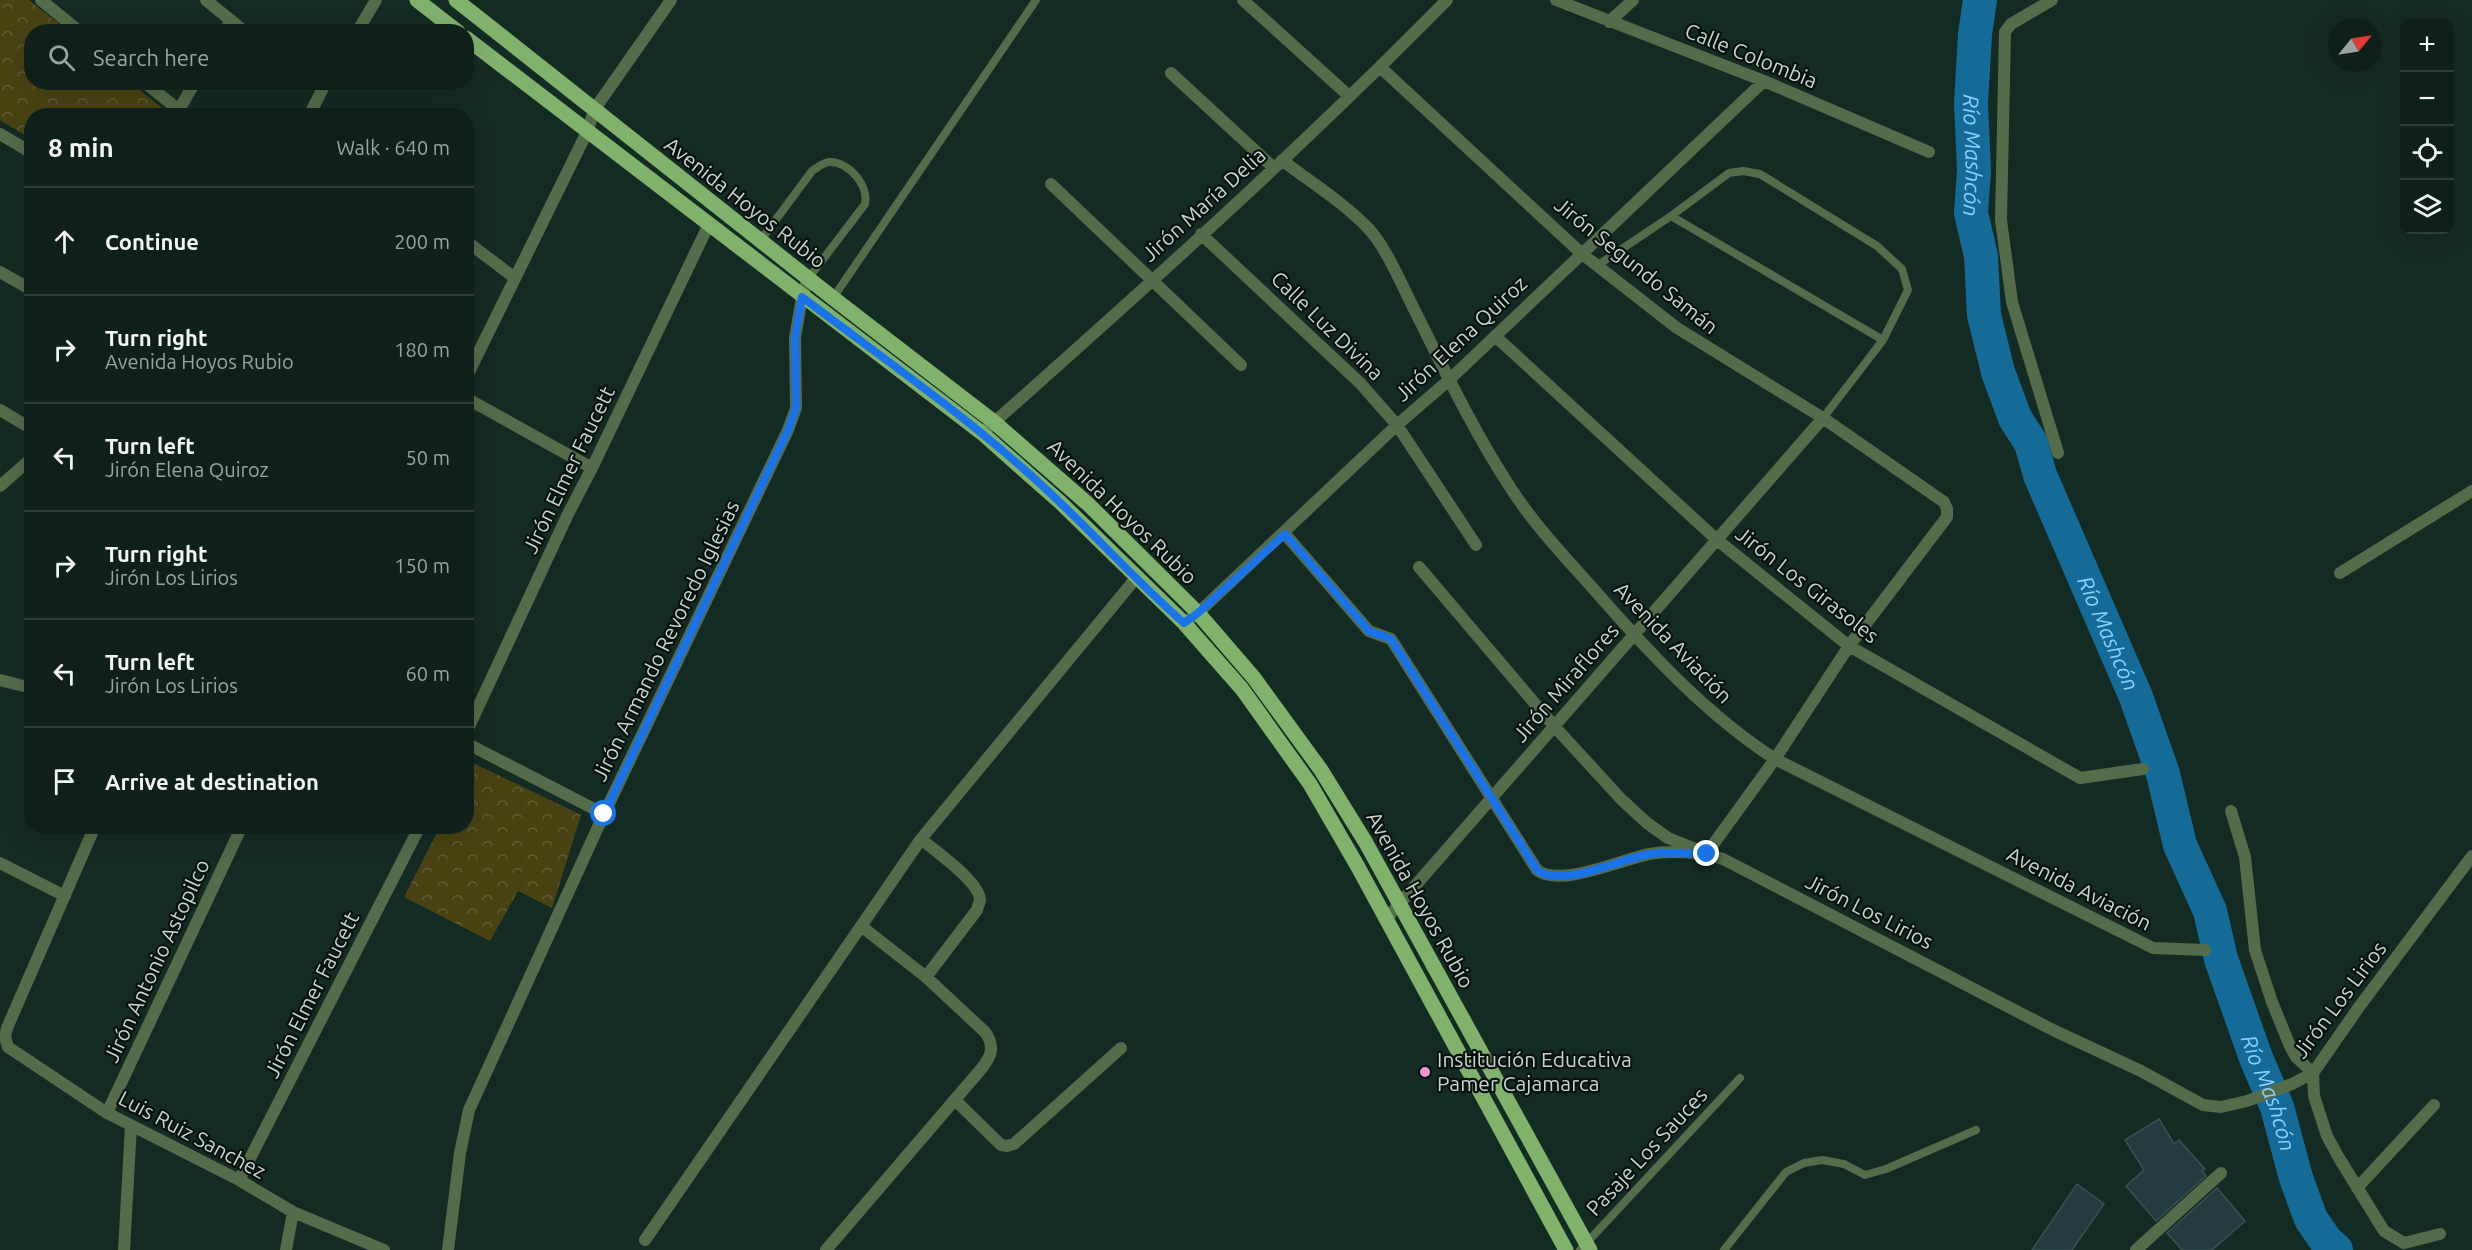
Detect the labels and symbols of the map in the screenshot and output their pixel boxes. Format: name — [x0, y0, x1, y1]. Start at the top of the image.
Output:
street label: Calle Colombia — [1682, 18, 1821, 92]
north arrow — [2328, 18, 2382, 72]
water label: Río Mashcón — [1959, 94, 1987, 217]
street label: Avenida Hoyos Rubio — [660, 132, 831, 273]
street label: Jirón María Delia — [1137, 142, 1270, 266]
street label: Jirón Segundo Samán — [1550, 192, 1723, 338]
street label: Calle Luz Divina — [1267, 266, 1389, 385]
street label: Jirón Elena Quiroz — [1389, 271, 1531, 406]
street label: Jirón Elmer Faucett — [517, 382, 619, 557]
street label: Avenida Hoyos Rubio — [1043, 434, 1202, 589]
street label: Jirón Armando Revoredo Iglesias — [587, 496, 744, 785]
street label: Jirón Los Girasoles — [1731, 521, 1884, 647]
water label: Río Mashcón — [2073, 572, 2145, 694]
street label: Avenida Aviación — [1610, 577, 1738, 708]
street label: Jirón Miraflores — [1507, 618, 1623, 746]
route start — [590, 800, 616, 826]
street label: Avenida Hoyos Rubio — [1362, 807, 1479, 992]
route end — [1693, 840, 1719, 866]
street label: Avenida Aviación — [2003, 841, 2156, 935]
street label: Jirón Antonio Astopilco — [98, 855, 214, 1066]
street label: Jirón Los Lirios — [1802, 869, 1937, 953]
street label: Jirón Elmer Faucett — [259, 908, 363, 1082]
street label: Jirón Los Lirios — [2288, 936, 2391, 1062]
water label: Río Mashcón — [2237, 1031, 2301, 1154]
place label: Institución Educativa Pamer Cajamarca — [1437, 1047, 1632, 1095]
marker: Institución Educativa Pamer Cajamarca — [1418, 1065, 1432, 1079]
street label: Pasaje Los Sauces — [1581, 1083, 1712, 1220]
street label: Luis Ruiz Sanchez — [115, 1085, 270, 1183]

